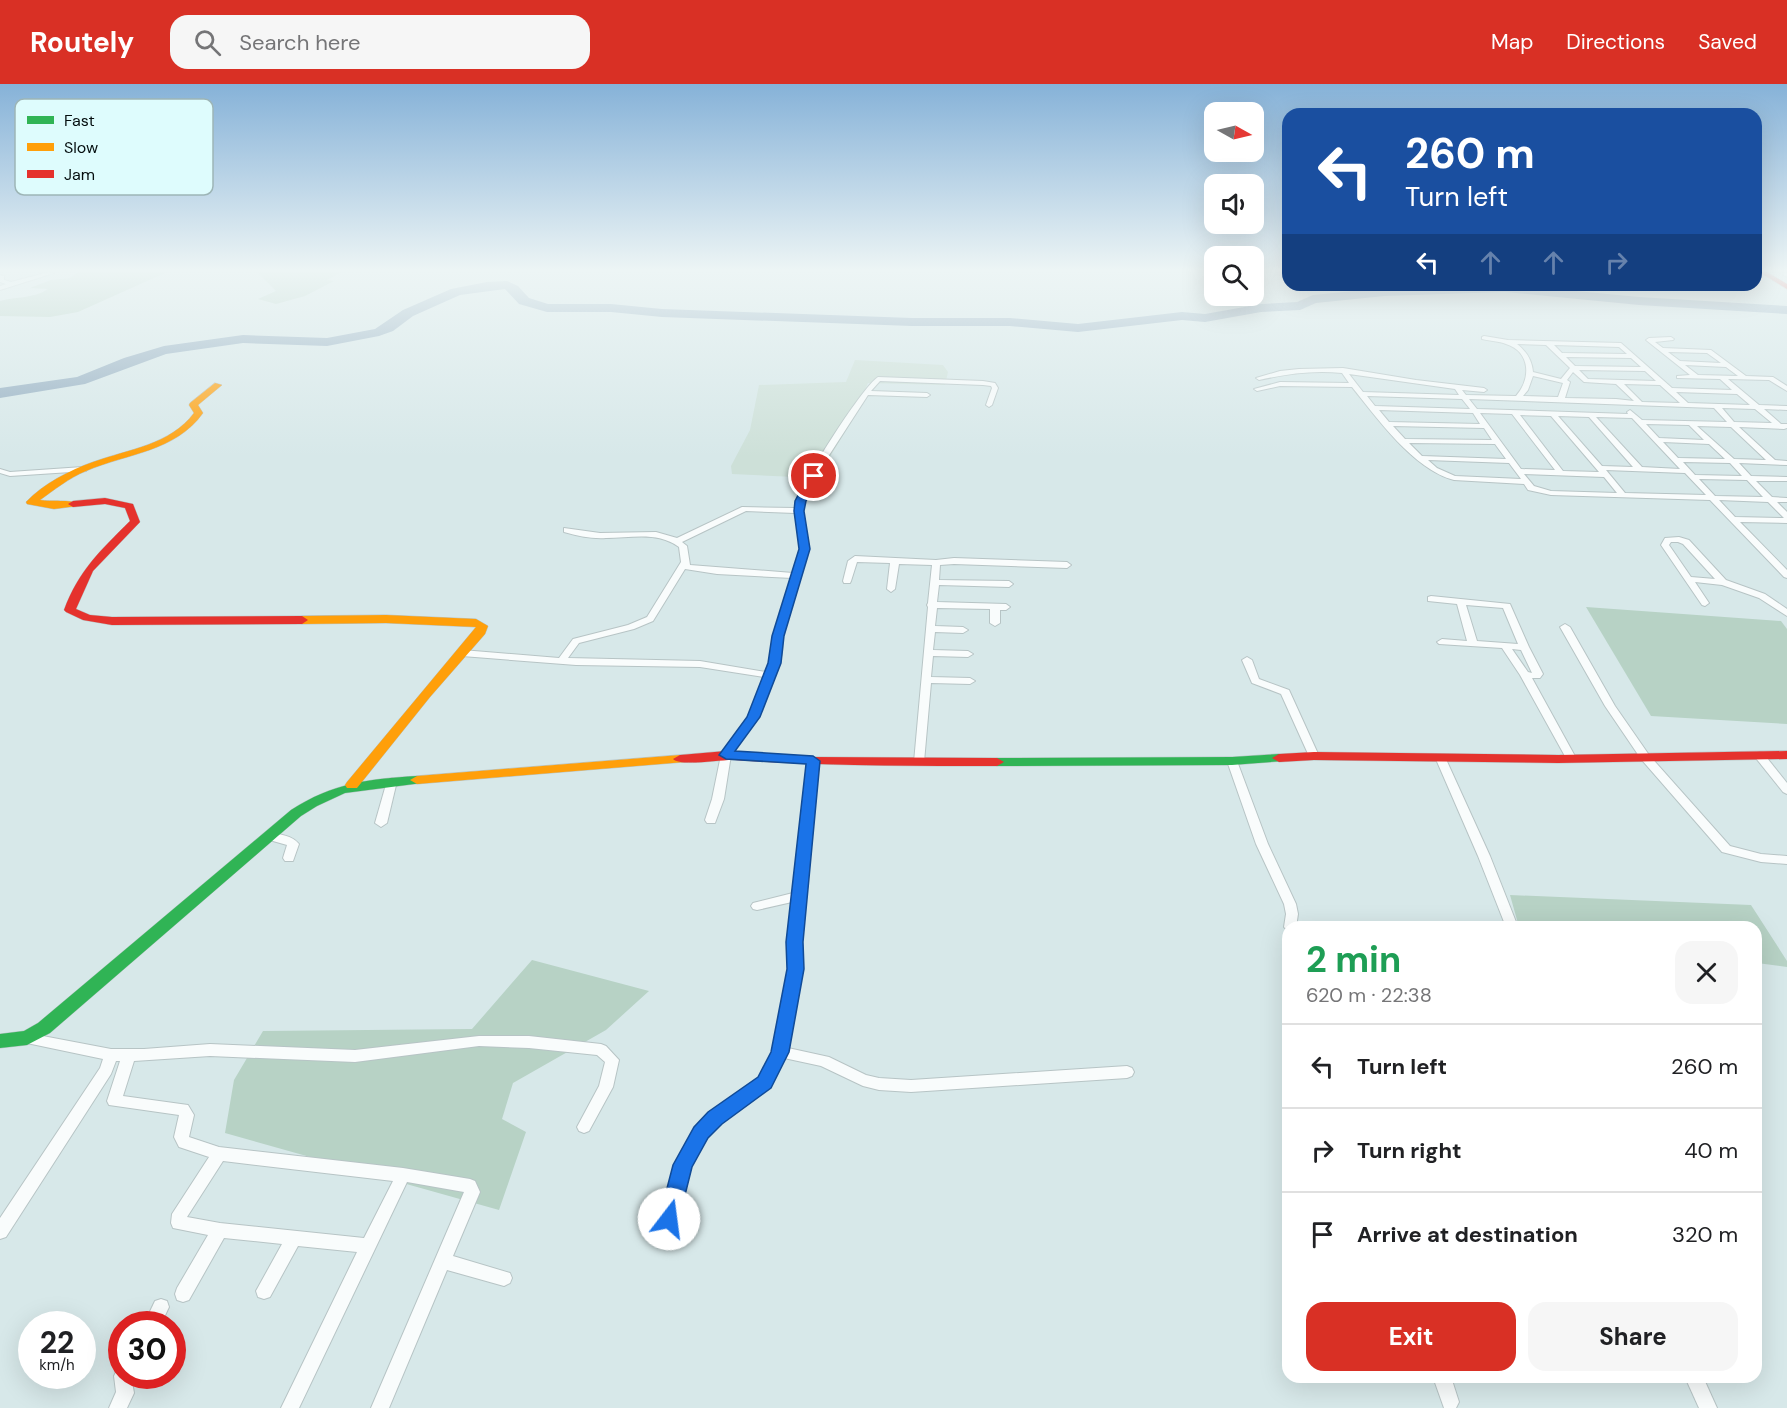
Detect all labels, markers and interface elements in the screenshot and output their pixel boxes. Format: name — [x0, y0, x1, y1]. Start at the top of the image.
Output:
search box — [170, 15, 590, 69]
text: Routely — [30, 24, 134, 61]
icon: search — [191, 26, 224, 59]
text: Search here — [239, 28, 361, 57]
text: Map — [1491, 28, 1533, 56]
text: Directions — [1566, 28, 1665, 56]
text: Saved — [1698, 28, 1757, 56]
legend — [15, 99, 213, 195]
north arrow — [1204, 102, 1264, 162]
map controls — [1204, 102, 1264, 306]
text: Fast — [64, 110, 95, 131]
text: 260 m — [1405, 126, 1535, 181]
icon: left — [1306, 132, 1384, 210]
text: Slow — [64, 137, 98, 158]
text: Jam — [64, 164, 95, 185]
button: sound — [1204, 174, 1264, 234]
text: Turn left — [1405, 179, 1508, 214]
button: search — [1204, 246, 1264, 306]
icon: left — [1411, 246, 1444, 279]
icon: ahead — [1474, 246, 1507, 279]
icon: ahead — [1537, 246, 1570, 279]
icon: right — [1600, 246, 1633, 279]
pin — [788, 450, 839, 501]
icon: arrive — [797, 459, 830, 492]
text: 2 min — [1306, 936, 1401, 983]
button: close — [1675, 941, 1738, 1004]
text: 620 m · 22:38 — [1306, 982, 1432, 1008]
icon: left — [1306, 1050, 1339, 1083]
text: Turn left — [1357, 1052, 1447, 1081]
text: 260 m — [1671, 1052, 1738, 1081]
icon: right — [1306, 1134, 1339, 1167]
text: Turn right — [1357, 1136, 1462, 1165]
text: 40 m — [1684, 1136, 1738, 1165]
position arrow — [637, 1187, 701, 1251]
icon: arrive — [1306, 1218, 1339, 1251]
text: Arrive at destination — [1357, 1220, 1578, 1249]
text: 320 m — [1672, 1220, 1738, 1249]
button: Exit — [1306, 1302, 1516, 1371]
button: Share — [1528, 1302, 1738, 1371]
speed limit sign: 30 — [108, 1311, 186, 1389]
text: 22 — [40, 1323, 74, 1362]
text: km/h — [39, 1355, 75, 1375]

